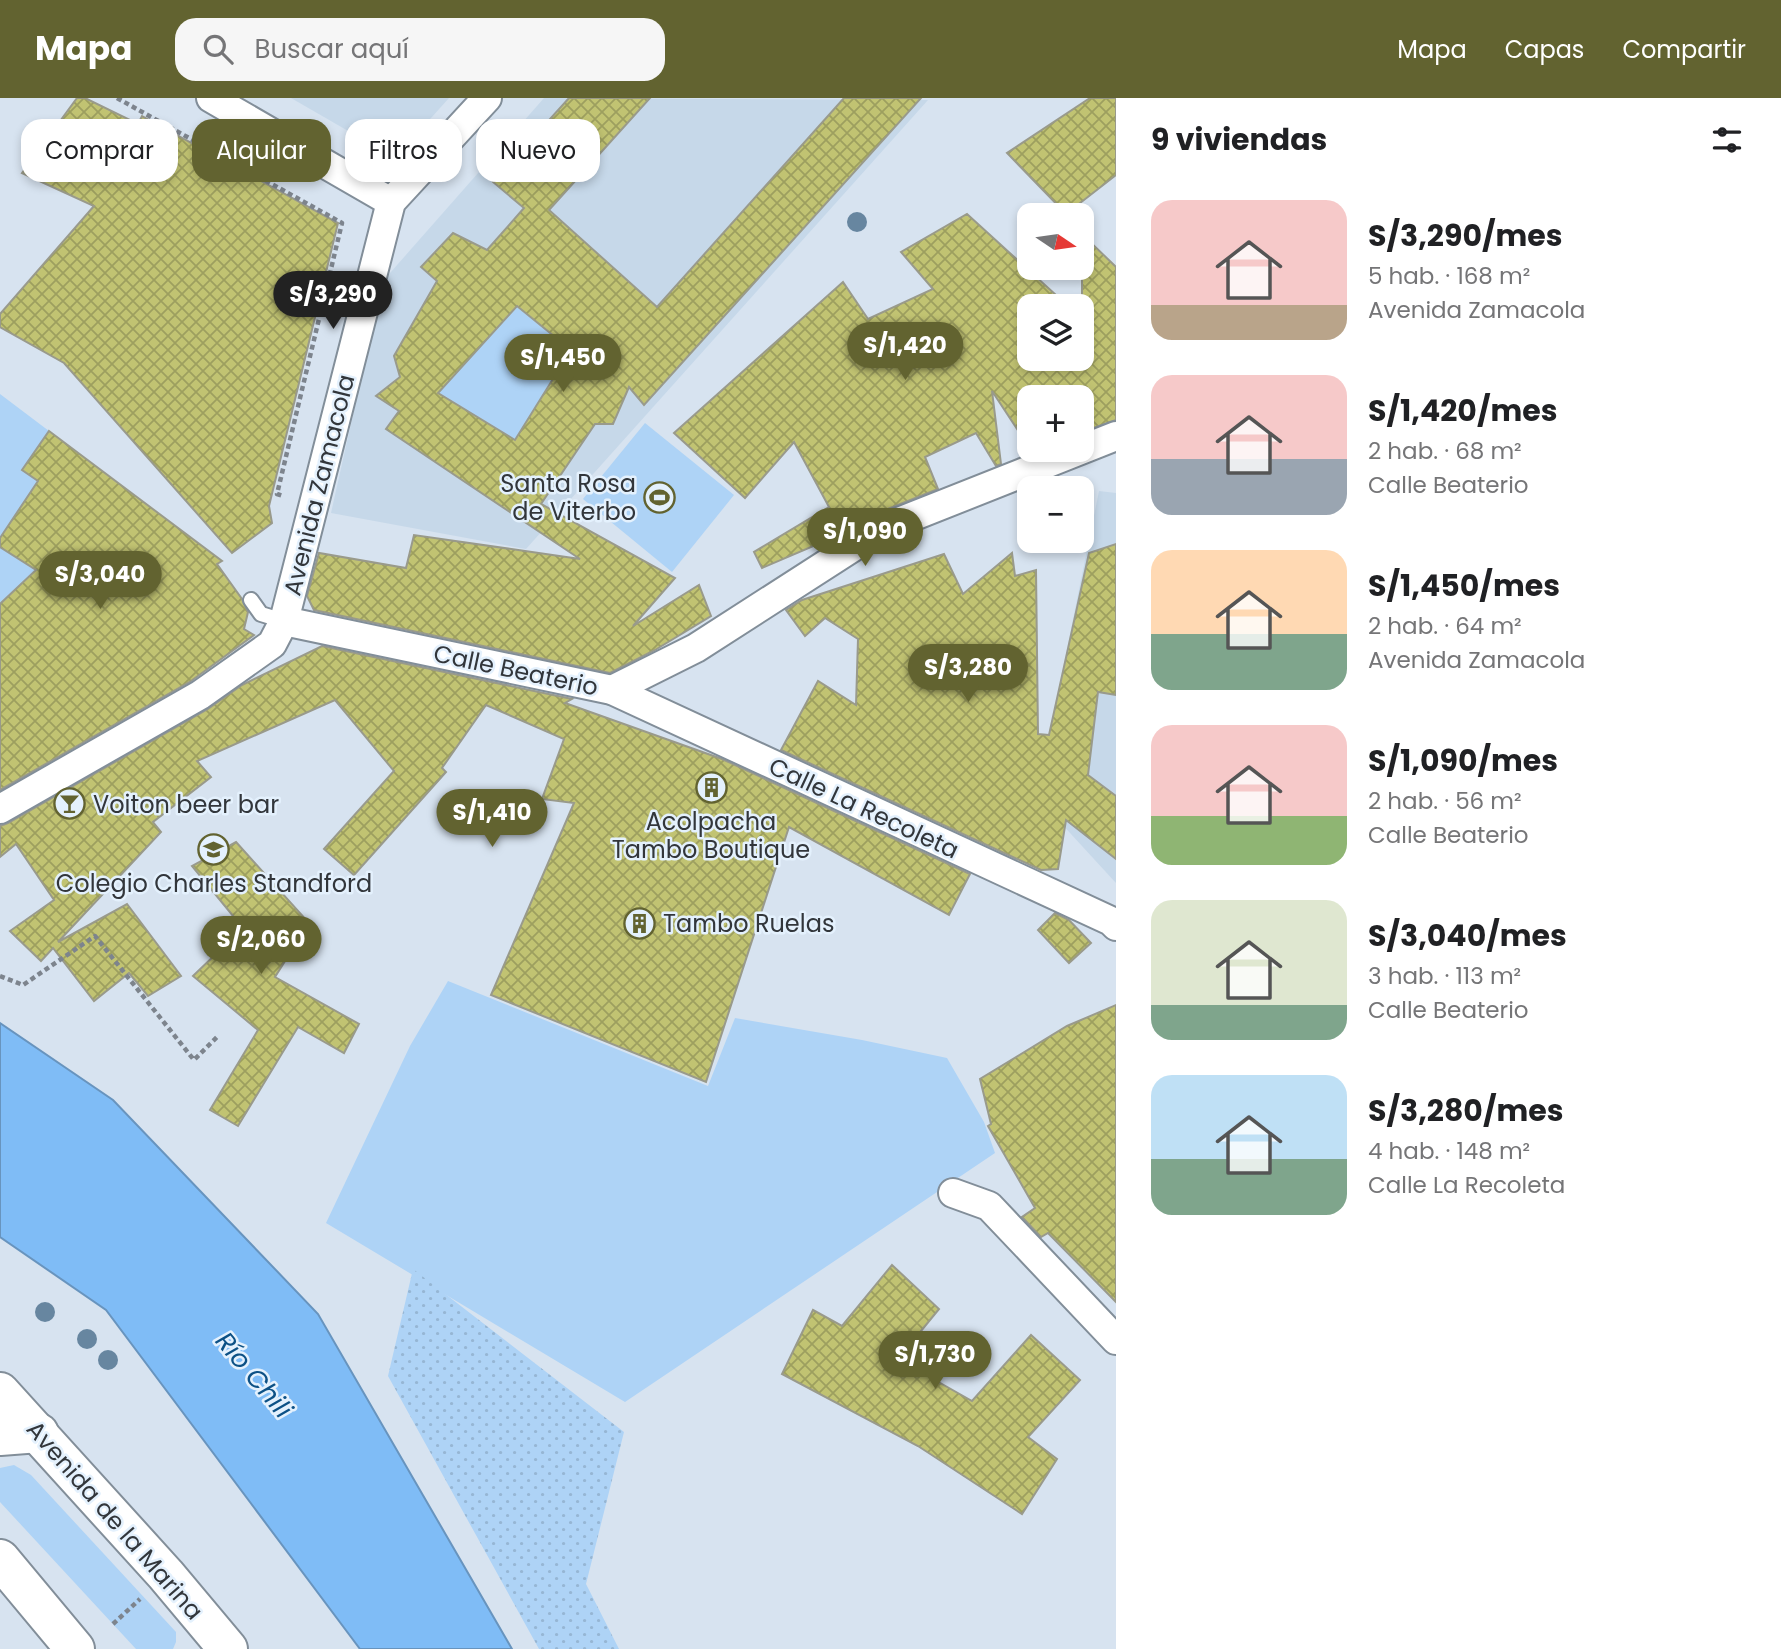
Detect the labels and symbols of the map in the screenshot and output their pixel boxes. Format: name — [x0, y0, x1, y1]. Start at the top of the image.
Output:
north arrow — [1017, 203, 1094, 280]
pin: S/3,290 — [268, 272, 398, 331]
pin: S/1,420 — [840, 322, 970, 382]
pin: S/1,450 — [498, 334, 628, 394]
street label: Avenida Zamacola — [276, 371, 362, 599]
place label: Santa Rosa de Viterbo — [500, 467, 636, 528]
sports icon: Santa Rosa de Viterbo — [642, 480, 676, 514]
pin: S/1,090 — [800, 508, 930, 568]
pin: S/3,040 — [35, 552, 165, 611]
street label: Calle Beaterio — [431, 636, 601, 704]
pin: S/3,280 — [903, 644, 1033, 704]
street label: Calle La Recoleta — [764, 750, 964, 866]
building icon: Acolpacha Tambo Boutique — [694, 770, 728, 804]
bar icon: Voiton beer bar — [53, 787, 87, 821]
place label: Voiton beer bar — [93, 788, 279, 821]
pin: S/1,410 — [427, 790, 557, 849]
place label: Acolpacha Tambo Boutique — [612, 805, 810, 866]
school or university icon: Colegio Charles Standford — [197, 832, 231, 866]
place label: Colegio Charles Standford — [56, 867, 372, 900]
building icon: Tambo Ruelas — [623, 906, 657, 940]
place label: Tambo Ruelas — [663, 907, 834, 940]
pin: S/2,060 — [196, 916, 326, 976]
water label: Río Chili — [207, 1324, 301, 1426]
pin: S/1,730 — [870, 1332, 1000, 1391]
street label: Avenida de la Marina — [19, 1413, 211, 1627]

